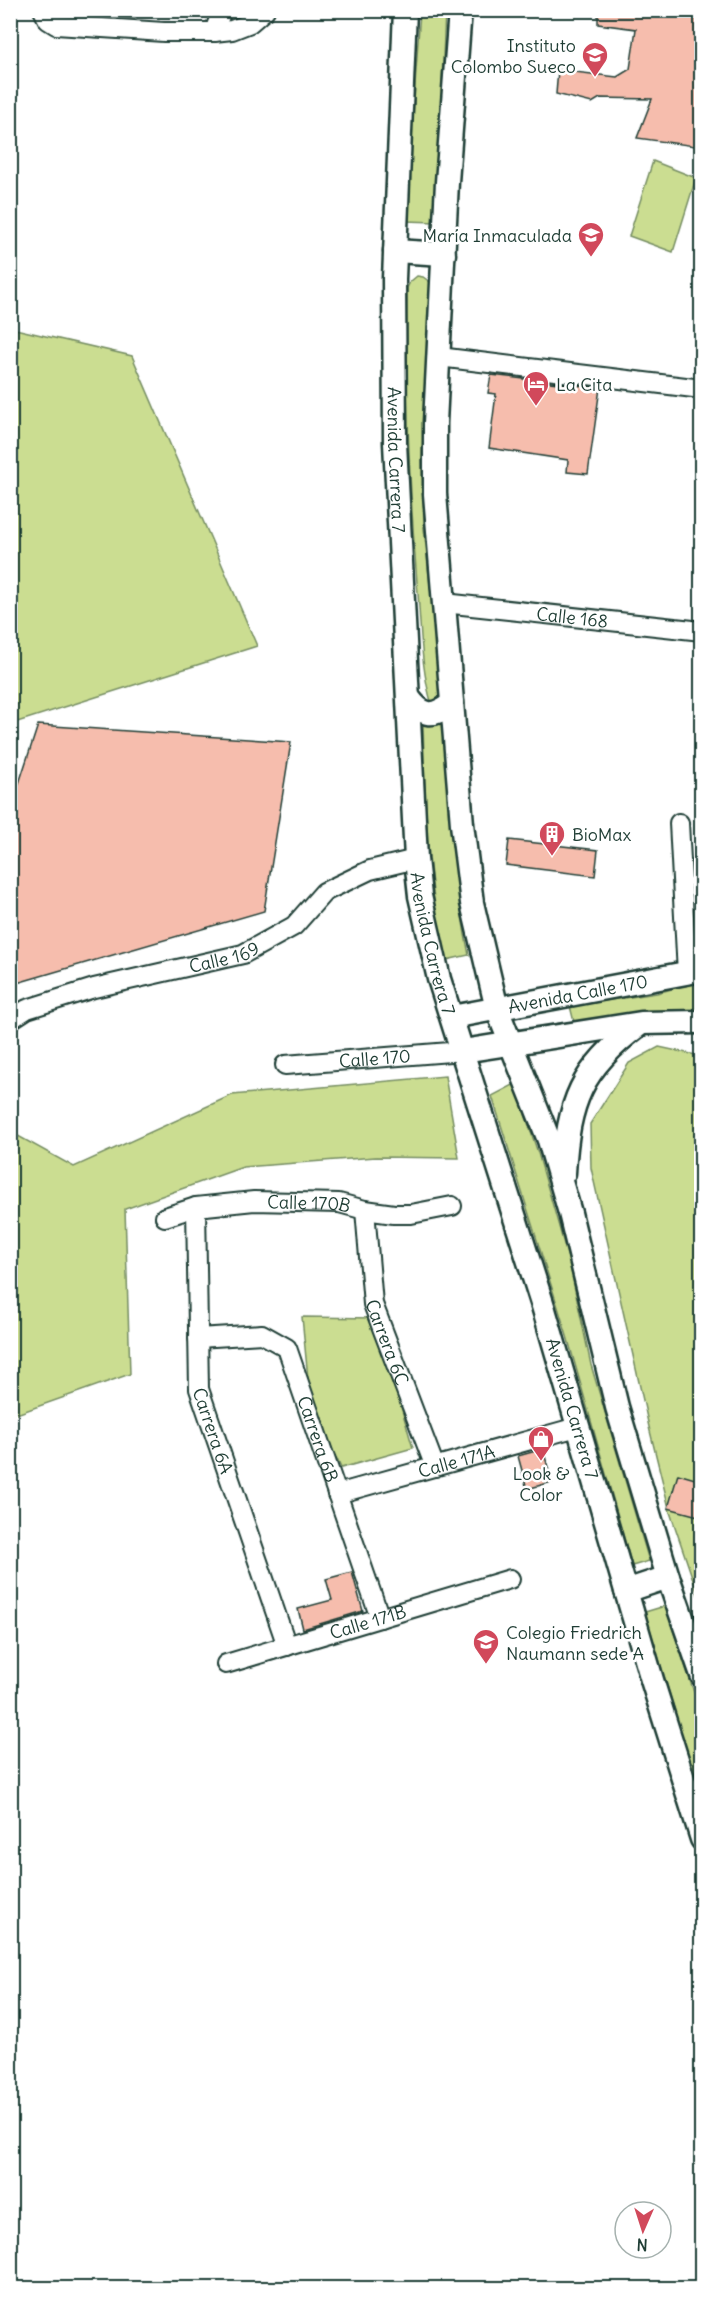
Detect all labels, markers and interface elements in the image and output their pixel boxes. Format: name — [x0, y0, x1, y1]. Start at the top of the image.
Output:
place label: Instituto Colombo Sueco — [451, 34, 576, 78]
school or university icon: Instituto Colombo Sueco — [580, 40, 610, 78]
school or university icon: María Inmaculada — [576, 220, 606, 258]
place label: María Inmaculada — [422, 224, 572, 247]
hotel icon: La Cita — [521, 369, 551, 407]
place label: La Cita — [556, 373, 612, 396]
street label: Avenida Carrera 7 — [383, 387, 411, 533]
street label: Calle 168 — [535, 602, 609, 632]
building icon: BioMax — [537, 819, 567, 857]
place label: BioMax — [572, 823, 632, 846]
street label: Avenida Carrera 7 — [406, 871, 461, 1018]
street label: Calle 169 — [187, 936, 263, 978]
street label: Avenida Calle 170 — [506, 969, 649, 1018]
street label: Calle 170 — [338, 1044, 411, 1072]
street label: Calle 170B — [267, 1190, 354, 1217]
street label: Carrera 6C — [361, 1296, 414, 1388]
street label: Avenida Carrera 7 — [541, 1335, 604, 1482]
street label: Carrera 6A — [188, 1385, 239, 1477]
street label: Carrera 6B — [293, 1393, 344, 1485]
shop icon: Look & Color — [526, 1424, 556, 1462]
street label: Calle 171A — [415, 1439, 497, 1482]
place label: Look & Color — [512, 1462, 570, 1506]
street label: Calle 171B — [327, 1599, 409, 1644]
place label: Colegio Friedrich Naumann sede A — [506, 1621, 644, 1665]
school or university icon: Colegio Friedrich Naumann sede A — [471, 1627, 501, 1665]
north arrow — [613, 2200, 673, 2260]
text: N — [636, 2235, 648, 2255]

